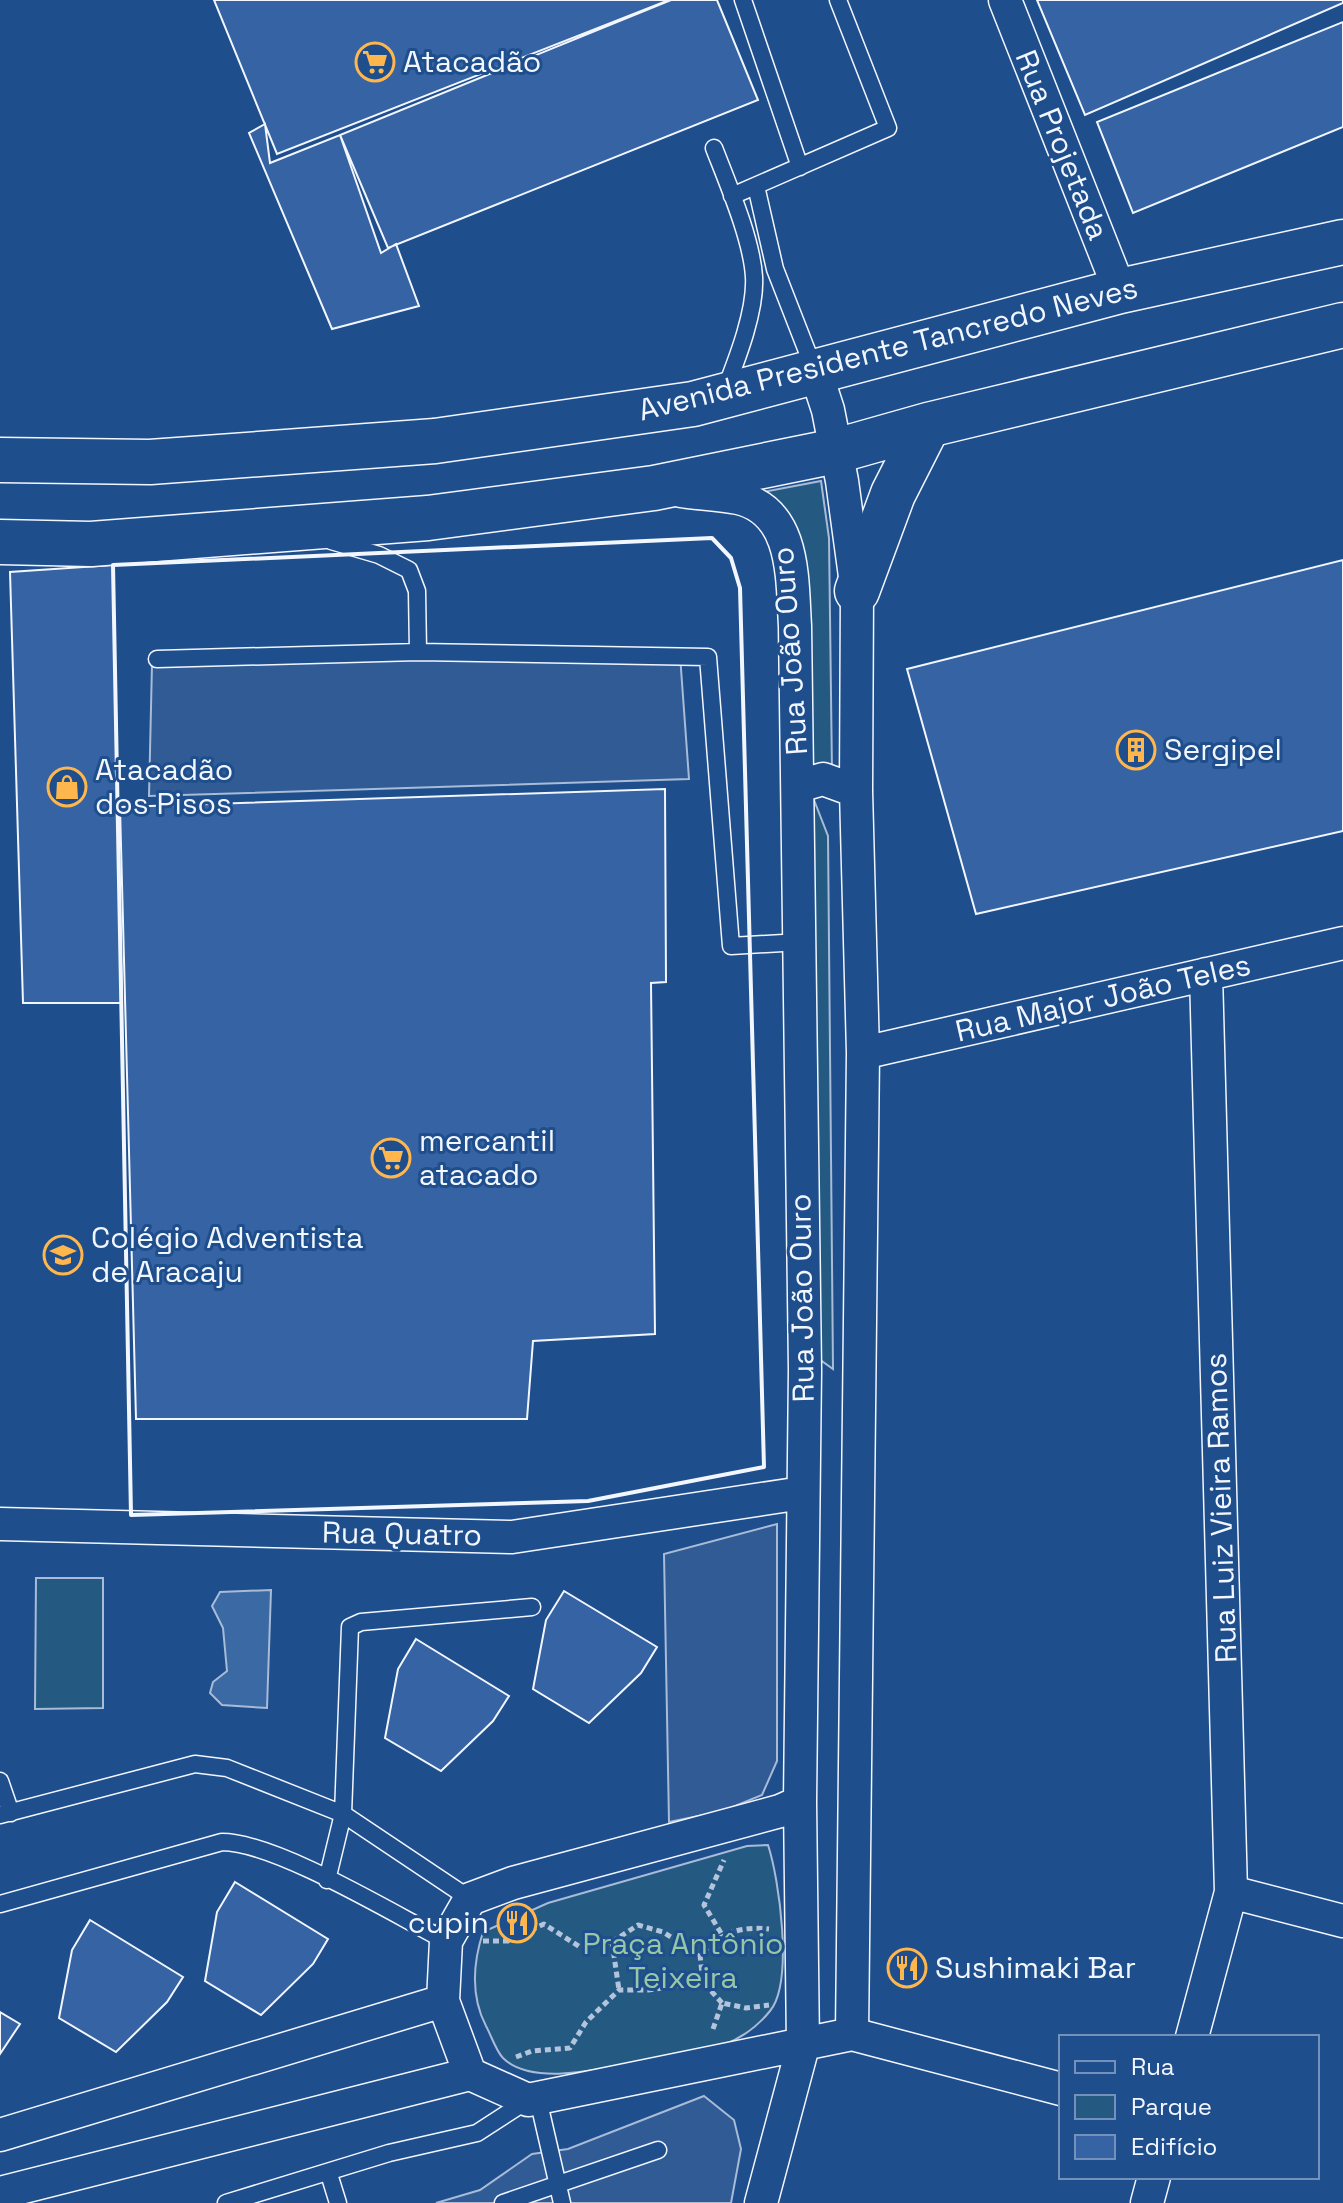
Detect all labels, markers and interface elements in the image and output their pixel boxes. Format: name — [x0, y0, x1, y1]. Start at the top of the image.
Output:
supermarket icon: Atacadão — [354, 41, 396, 83]
place label: Atacadão — [403, 42, 541, 81]
street label: Rua Projetada — [1007, 44, 1118, 245]
street label: Avenida Presidente Tancredo Neves — [634, 268, 1142, 430]
street label: Rua João Ouro — [763, 546, 816, 756]
building icon: Sergipel — [1115, 729, 1157, 771]
place label: Sergipel — [1164, 730, 1282, 769]
place label: Atacadão dos Pisos — [95, 750, 233, 823]
shop icon: Atacadão dos Pisos — [46, 766, 88, 808]
street label: Rua Major João Teles — [952, 945, 1254, 1050]
place label: mercantil atacado — [419, 1121, 555, 1194]
supermarket icon: mercantil atacado — [370, 1137, 412, 1179]
street label: Rua João Ouro — [780, 1193, 823, 1403]
place label: Colégio Adventista de Aracaju — [91, 1218, 363, 1291]
school or university icon: Colégio Adventista de Aracaju — [42, 1234, 84, 1276]
street label: Rua Luiz Vieira Ramos — [1196, 1352, 1245, 1664]
street label: Rua Quatro — [322, 1513, 482, 1554]
restaurant icon: cupin — [496, 1902, 538, 1944]
place label: cupin — [408, 1903, 489, 1942]
park label: Praça Antônio Teixeira — [582, 1924, 784, 1997]
restaurant icon: Sushimaki Bar — [886, 1947, 928, 1989]
place label: Sushimaki Bar — [935, 1948, 1136, 1987]
legend — [1059, 2035, 1319, 2179]
text: Rua — [1131, 2051, 1175, 2082]
text: Parque — [1131, 2091, 1212, 2122]
text: Edifício — [1131, 2131, 1217, 2162]

